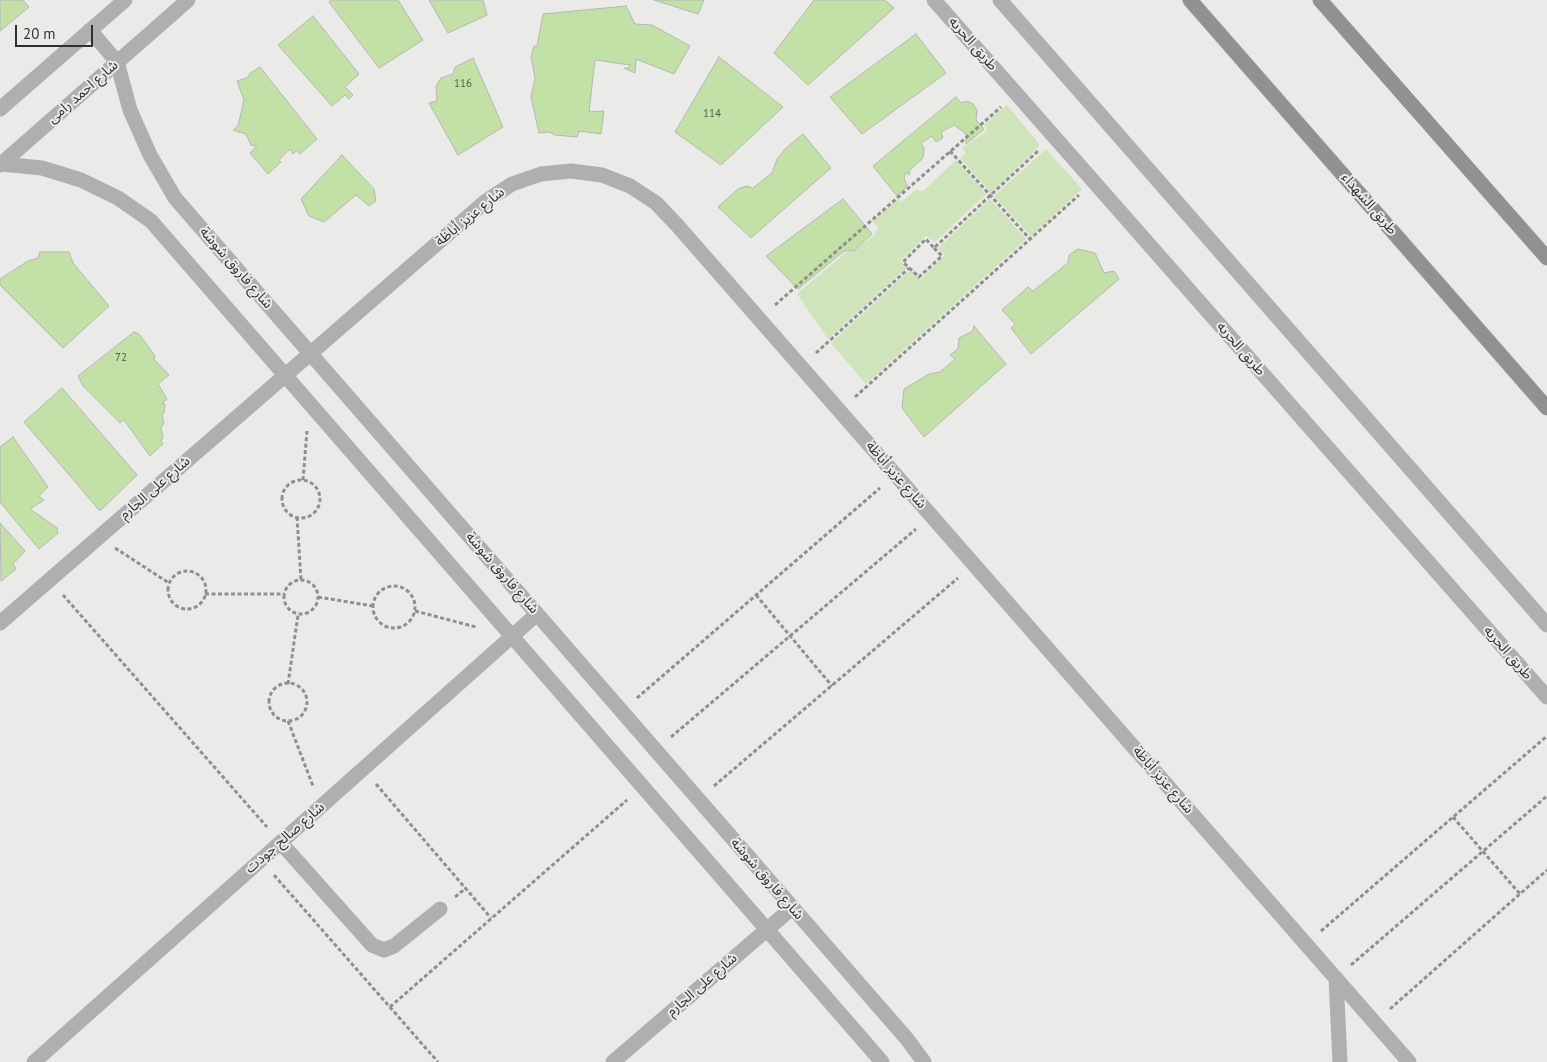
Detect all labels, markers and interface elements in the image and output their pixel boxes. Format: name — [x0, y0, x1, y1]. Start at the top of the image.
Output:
street label: طريق الحريه — [945, 14, 1001, 74]
scale bar — [18, 15, 95, 47]
text: 20 m — [23, 24, 56, 43]
street label: شارع احمد رامى — [44, 57, 122, 127]
house number: 116 — [454, 77, 472, 91]
house number: 114 — [703, 107, 721, 121]
street label: طريق الشهداء — [1338, 170, 1400, 238]
street label: شارع عزيز أباظة — [432, 184, 508, 250]
street label: شارع فاروق شوشة — [196, 224, 276, 312]
street label: طريق الحريه — [1213, 319, 1269, 379]
house number: 72 — [115, 351, 127, 365]
street label: شارع عزيز أباظة — [862, 438, 930, 512]
street label: شارع على الجارم — [116, 453, 194, 523]
street label: شارع فاروق شوشة — [462, 529, 542, 617]
street label: طريق الحريه — [1480, 623, 1536, 683]
street label: شارع عزيز أباظة — [1129, 743, 1197, 817]
street label: شارع صالح جودت — [242, 799, 328, 877]
street label: شارع فاروق شوشة — [727, 835, 807, 923]
street label: شارع على الجارم — [663, 950, 741, 1020]

